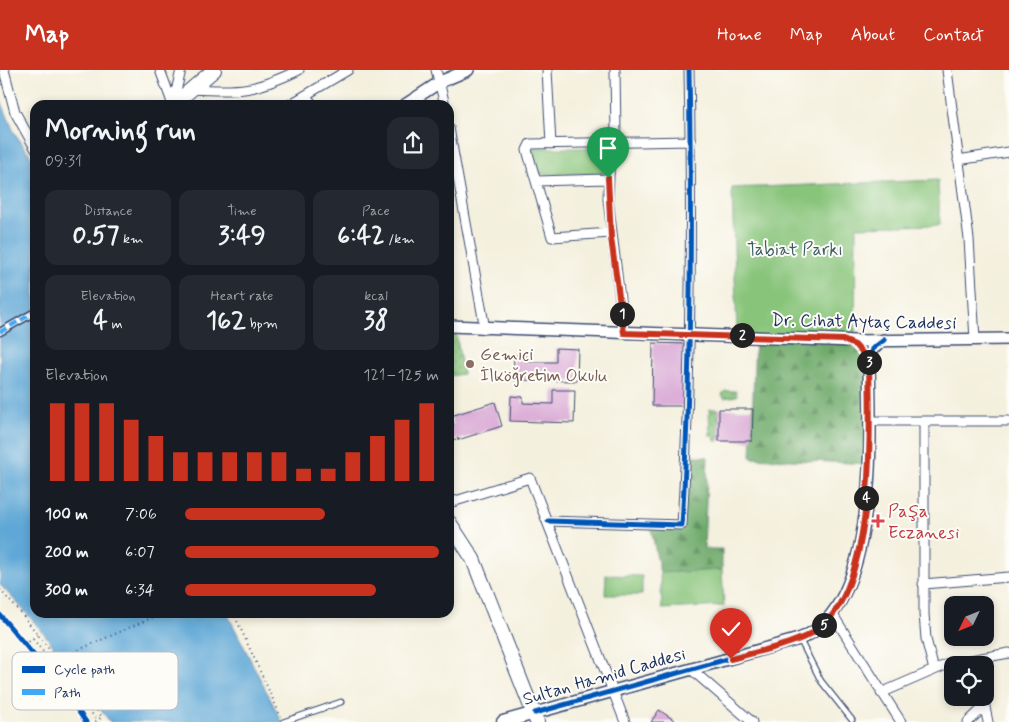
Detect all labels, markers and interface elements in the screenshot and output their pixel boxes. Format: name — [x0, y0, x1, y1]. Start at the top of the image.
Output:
text: Map — [25, 20, 69, 51]
text: Home — [717, 23, 762, 47]
text: Map — [790, 23, 823, 47]
text: About — [851, 23, 895, 47]
text: Contact — [923, 23, 984, 47]
text: Morning run — [45, 113, 196, 150]
button: share — [387, 117, 439, 169]
pin — [587, 127, 629, 178]
icon: arrive — [594, 134, 622, 162]
text: 09:31 — [45, 151, 82, 172]
text: Distance — [83, 202, 133, 220]
text: Time — [227, 202, 257, 220]
text: Pace — [362, 202, 390, 220]
text: 0.57 — [73, 220, 119, 253]
text: 3:49 — [218, 220, 266, 253]
text: 6:42 — [337, 220, 384, 253]
text: km — [119, 230, 143, 248]
text: /km — [384, 230, 415, 248]
park label: Tabiat Parkı — [747, 238, 843, 262]
text: Elevation — [80, 287, 136, 305]
text: Heart rate — [211, 287, 273, 305]
text: kcal — [364, 287, 388, 305]
pin: 1 — [610, 302, 634, 326]
text: 4 — [93, 305, 108, 338]
text: 162 — [206, 305, 246, 338]
text: 38 — [363, 305, 389, 338]
text: 1 — [619, 305, 626, 323]
street label: Dr. Cihat Aytaç Caddesi — [771, 308, 957, 336]
text: m — [108, 315, 123, 333]
text: bpm — [246, 315, 278, 333]
pin: 2 — [730, 322, 754, 348]
text: 2 — [739, 326, 746, 344]
place label: Gemici İlköğretim Okulu — [480, 343, 608, 388]
pin: 3 — [856, 350, 882, 374]
text: 3 — [866, 353, 873, 371]
marker: Gemici İlköğretim Okulu — [464, 358, 476, 370]
text: Elevation — [45, 365, 108, 386]
text: 121–125 m — [363, 365, 439, 386]
pin: 4 — [854, 486, 878, 510]
text: 4 — [862, 489, 871, 507]
place label: Paşa Eczanesi — [888, 500, 959, 545]
text: 100 m — [45, 504, 88, 525]
text: 7:06 — [125, 504, 157, 525]
marker: Paşa Eczanesi — [872, 515, 884, 527]
text: 200 m — [45, 542, 89, 563]
text: 6:07 — [125, 542, 154, 563]
text: 300 m — [45, 580, 88, 601]
text: 6:34 — [125, 580, 154, 601]
north arrow — [944, 596, 994, 646]
map controls — [944, 596, 994, 706]
pin — [710, 608, 752, 659]
pin: 5 — [812, 612, 836, 638]
icon: check — [717, 615, 745, 643]
text: 5 — [820, 616, 829, 634]
street label: Sultan Hamid Caddesi — [520, 642, 689, 712]
legend — [12, 652, 178, 710]
button: locate — [944, 656, 994, 706]
text: Cycle path — [54, 661, 115, 679]
text: Path — [54, 684, 81, 702]

